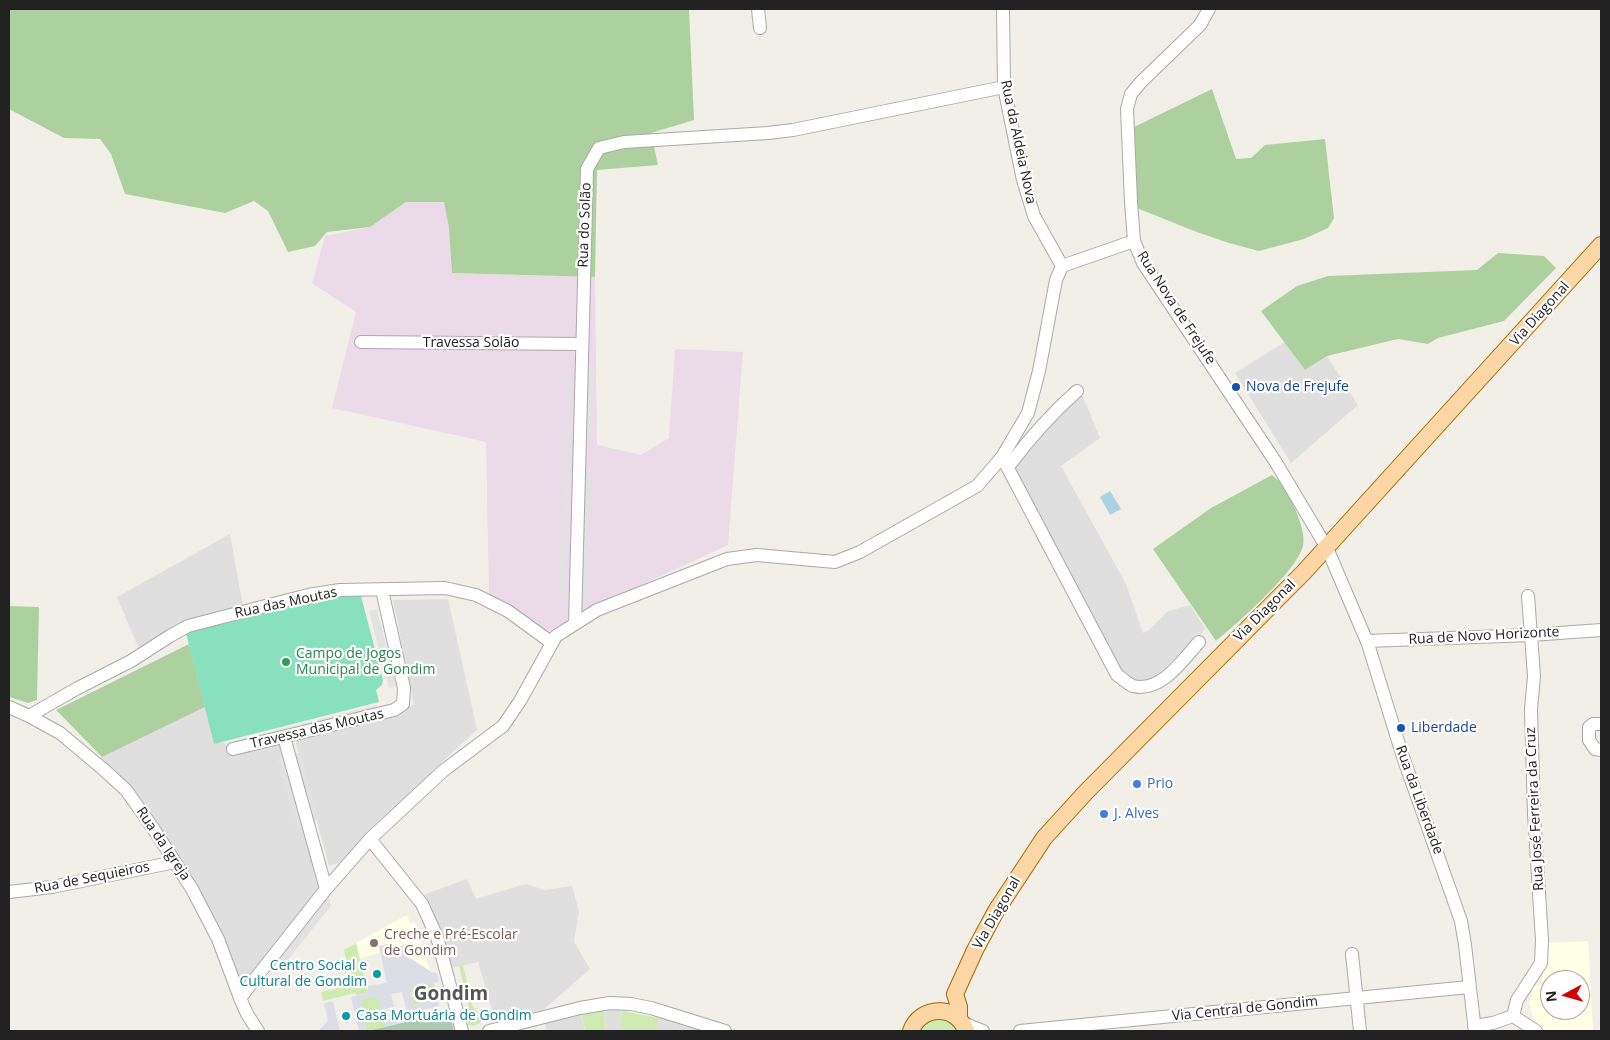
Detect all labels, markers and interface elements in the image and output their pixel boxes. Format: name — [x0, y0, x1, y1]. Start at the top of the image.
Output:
street label: Rua da Aldeia Nova — [997, 79, 1039, 205]
street label: Rua do Solão — [575, 182, 595, 268]
street label: Rua Nova de Frejufe — [1133, 248, 1219, 368]
street label: Via Diagonal — [1507, 278, 1573, 350]
street label: Travessa Solão — [423, 335, 519, 351]
place label: Nova de Frejufe — [1246, 379, 1349, 395]
marker: Nova de Frejufe — [1230, 381, 1242, 393]
street label: Via Diagonal — [1231, 577, 1299, 645]
street label: Rua das Moutas — [233, 584, 339, 622]
street label: Rua de Novo Horizonte — [1408, 624, 1560, 648]
place label: Campo de Jogos Municipal de Gondim — [296, 646, 435, 679]
marker: Campo de Jogos Municipal de Gondim — [280, 656, 292, 668]
street label: Travessa das Moutas — [249, 705, 385, 753]
place label: Liberdade — [1411, 720, 1477, 736]
marker: Liberdade — [1395, 722, 1407, 734]
street label: Rua José Ferreira da Cruz — [1522, 727, 1548, 891]
street label: Rua da Liberdade — [1392, 743, 1446, 857]
place label: Prio — [1147, 776, 1173, 792]
marker: Prio — [1131, 778, 1143, 790]
street label: Rua da Igreja — [132, 804, 194, 884]
place label: J. Alves — [1114, 806, 1159, 822]
marker: J. Alves — [1098, 808, 1110, 820]
street label: Rua de Sequieiros — [33, 859, 151, 897]
street label: Via Diagonal — [970, 874, 1024, 952]
place label: Creche e Pré-Escolar de Gondim — [384, 927, 518, 960]
marker: Creche e Pré-Escolar de Gondim — [368, 937, 380, 949]
place label: Centro Social e Cultural de Gondim — [240, 958, 367, 990]
marker: Centro Social e Cultural de Gondim — [371, 968, 383, 980]
north arrow — [1540, 970, 1590, 1020]
district label: Gondim — [414, 984, 488, 1006]
text: N — [1541, 990, 1561, 1003]
street label: Via Central de Gondim — [1171, 993, 1319, 1025]
place label: Casa Mortuária de Gondim — [356, 1008, 532, 1024]
marker: Casa Mortuária de Gondim — [340, 1010, 352, 1022]

